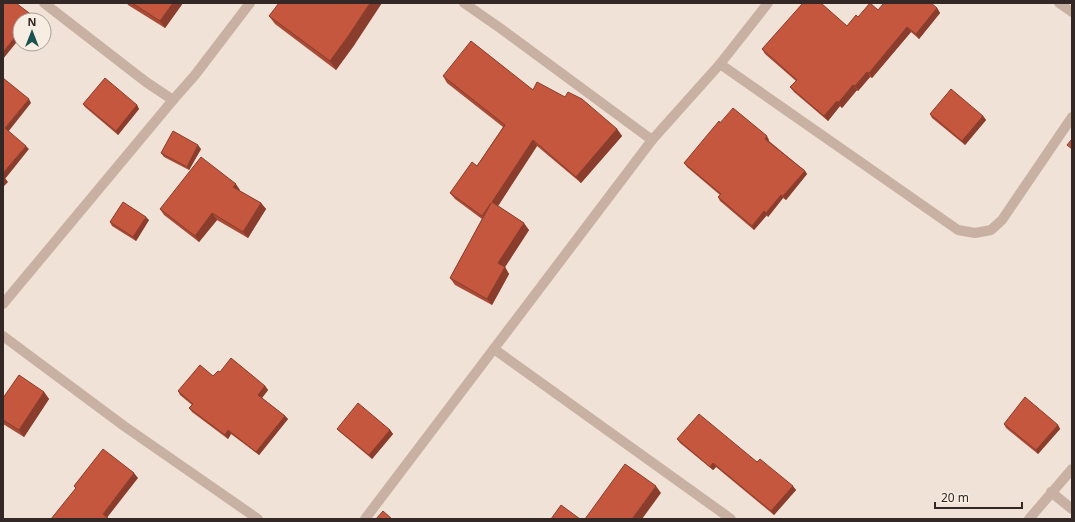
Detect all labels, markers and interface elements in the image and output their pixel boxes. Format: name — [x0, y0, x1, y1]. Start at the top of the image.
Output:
north arrow — [12, 12, 52, 52]
text: N — [28, 14, 36, 29]
scale bar — [935, 484, 1022, 510]
text: 20 m — [941, 489, 969, 506]

